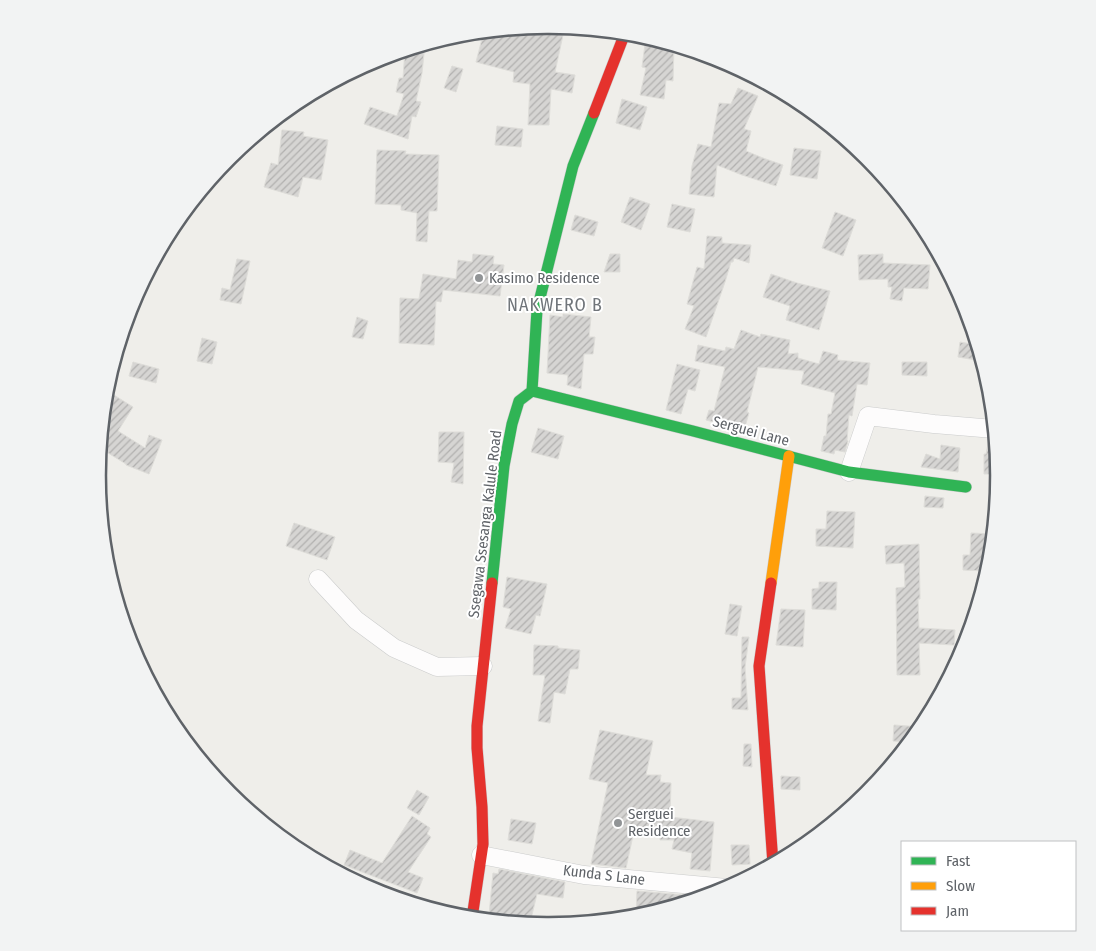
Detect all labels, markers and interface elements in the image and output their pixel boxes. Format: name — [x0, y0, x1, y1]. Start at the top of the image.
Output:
place label: Kasimo Residence — [489, 269, 600, 287]
marker: Kasimo Residence — [473, 272, 485, 284]
district label: NAKWERO B — [507, 294, 603, 316]
street label: Serguei Lane — [711, 412, 791, 450]
street label: Ssegawa Ssesanga Kalule Road — [465, 429, 505, 619]
place label: Serguei Residence — [628, 805, 690, 840]
marker: Serguei Residence — [612, 817, 624, 829]
legend — [901, 841, 1076, 931]
text: Fast — [946, 852, 970, 870]
street label: Kunda S Lane — [562, 861, 646, 889]
text: Slow — [946, 877, 975, 895]
text: Jam — [946, 902, 969, 920]

